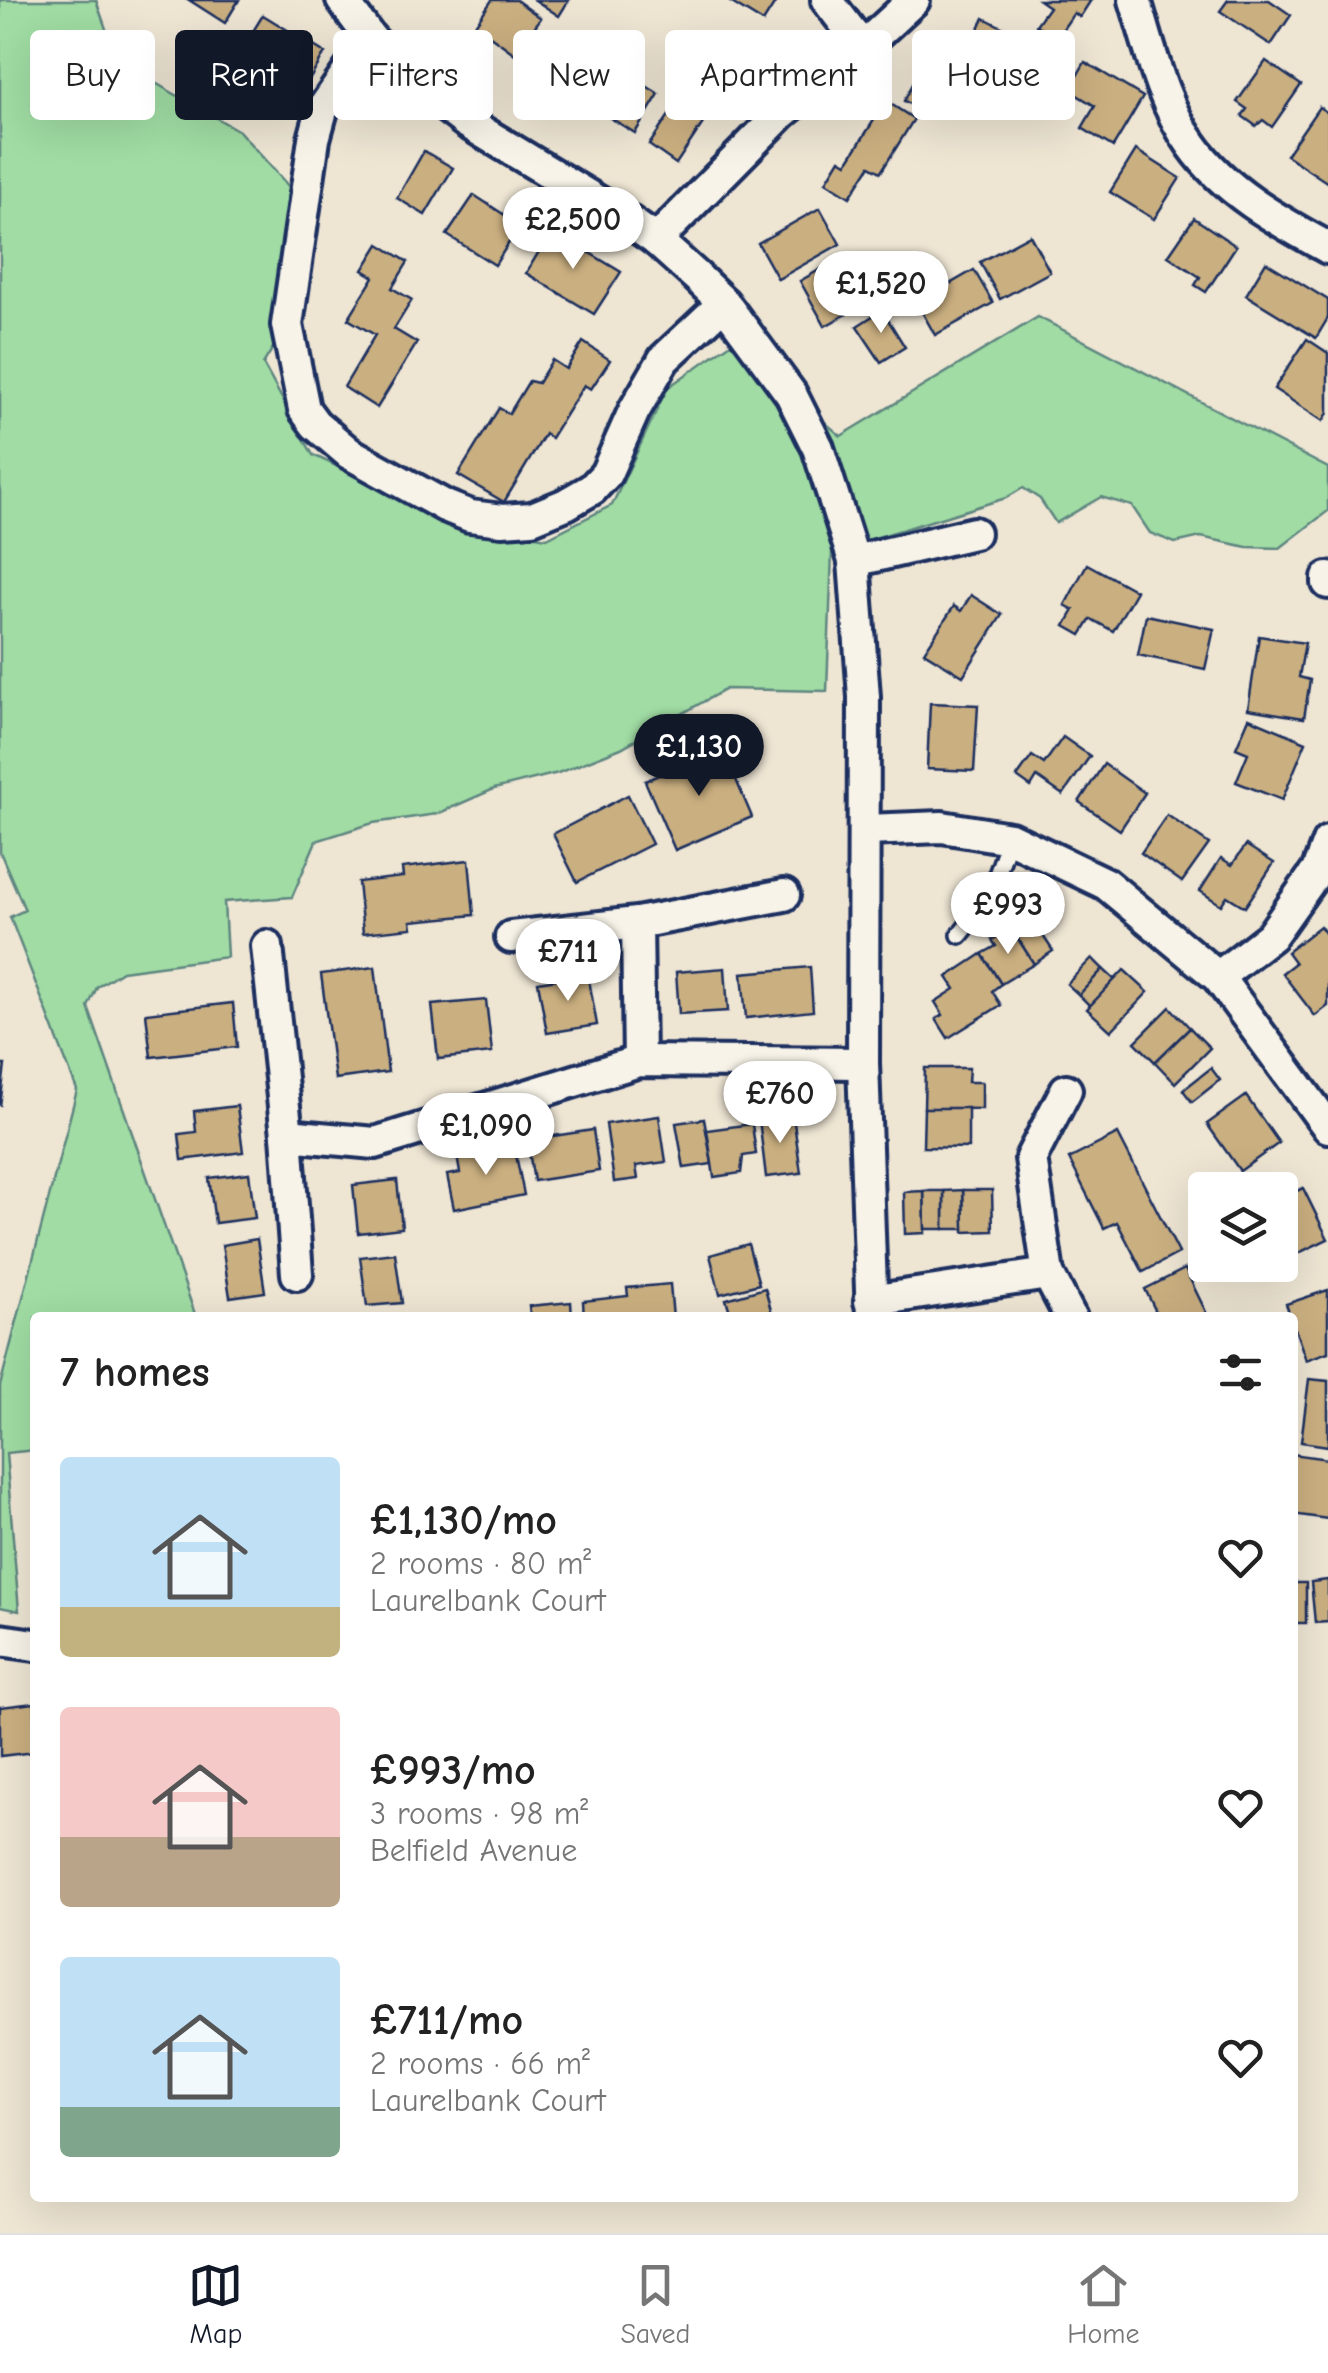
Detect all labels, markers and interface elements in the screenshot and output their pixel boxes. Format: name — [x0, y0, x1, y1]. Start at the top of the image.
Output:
chip: Buy — [30, 30, 155, 120]
chip: Rent — [175, 30, 313, 120]
chip: Filters — [333, 30, 493, 120]
chip: New — [513, 30, 645, 120]
chip: Apartment — [665, 30, 892, 120]
chip: House — [912, 30, 1075, 120]
pin: £2,500 — [492, 187, 654, 272]
text: £2,500 — [525, 201, 621, 238]
pin: £1,520 — [800, 251, 962, 336]
text: £1,520 — [836, 265, 926, 302]
pin: £1,130 — [618, 714, 780, 799]
text: £1,130 — [656, 728, 742, 765]
pin: £993 — [949, 872, 1067, 957]
text: £993 — [973, 886, 1043, 923]
pin: £711 — [509, 919, 627, 1004]
text: £711 — [538, 933, 598, 970]
pin: £760 — [721, 1061, 839, 1146]
text: £760 — [745, 1075, 815, 1112]
pin: £1,090 — [405, 1093, 567, 1178]
text: £1,090 — [439, 1107, 533, 1144]
map controls — [1188, 1172, 1298, 1282]
button: layers — [1188, 1172, 1298, 1282]
icon: filters — [1213, 1345, 1268, 1400]
text: 7 homes — [60, 1348, 210, 1397]
text: £1,130/mo — [370, 1496, 557, 1545]
icon: home — [140, 1497, 260, 1617]
icon: heart — [1213, 1530, 1268, 1585]
text: 2 rooms · 80 m² — [370, 1545, 591, 1582]
text: Laurelbank Court — [370, 1582, 606, 1619]
text: £993/mo — [370, 1746, 536, 1795]
icon: home — [140, 1747, 260, 1867]
icon: heart — [1213, 1780, 1268, 1835]
text: 3 rooms · 98 m² — [370, 1795, 588, 1832]
text: Belfield Avenue — [370, 1832, 577, 1869]
text: £711/mo — [370, 1996, 523, 2045]
icon: home — [140, 1997, 260, 2117]
icon: heart — [1213, 2030, 1268, 2085]
text: 2 rooms · 66 m² — [370, 2045, 590, 2082]
text: Laurelbank Court — [370, 2082, 606, 2119]
tab: Map — [188, 2258, 243, 2350]
tab: Saved — [620, 2258, 690, 2350]
tab: Home — [1067, 2258, 1140, 2350]

